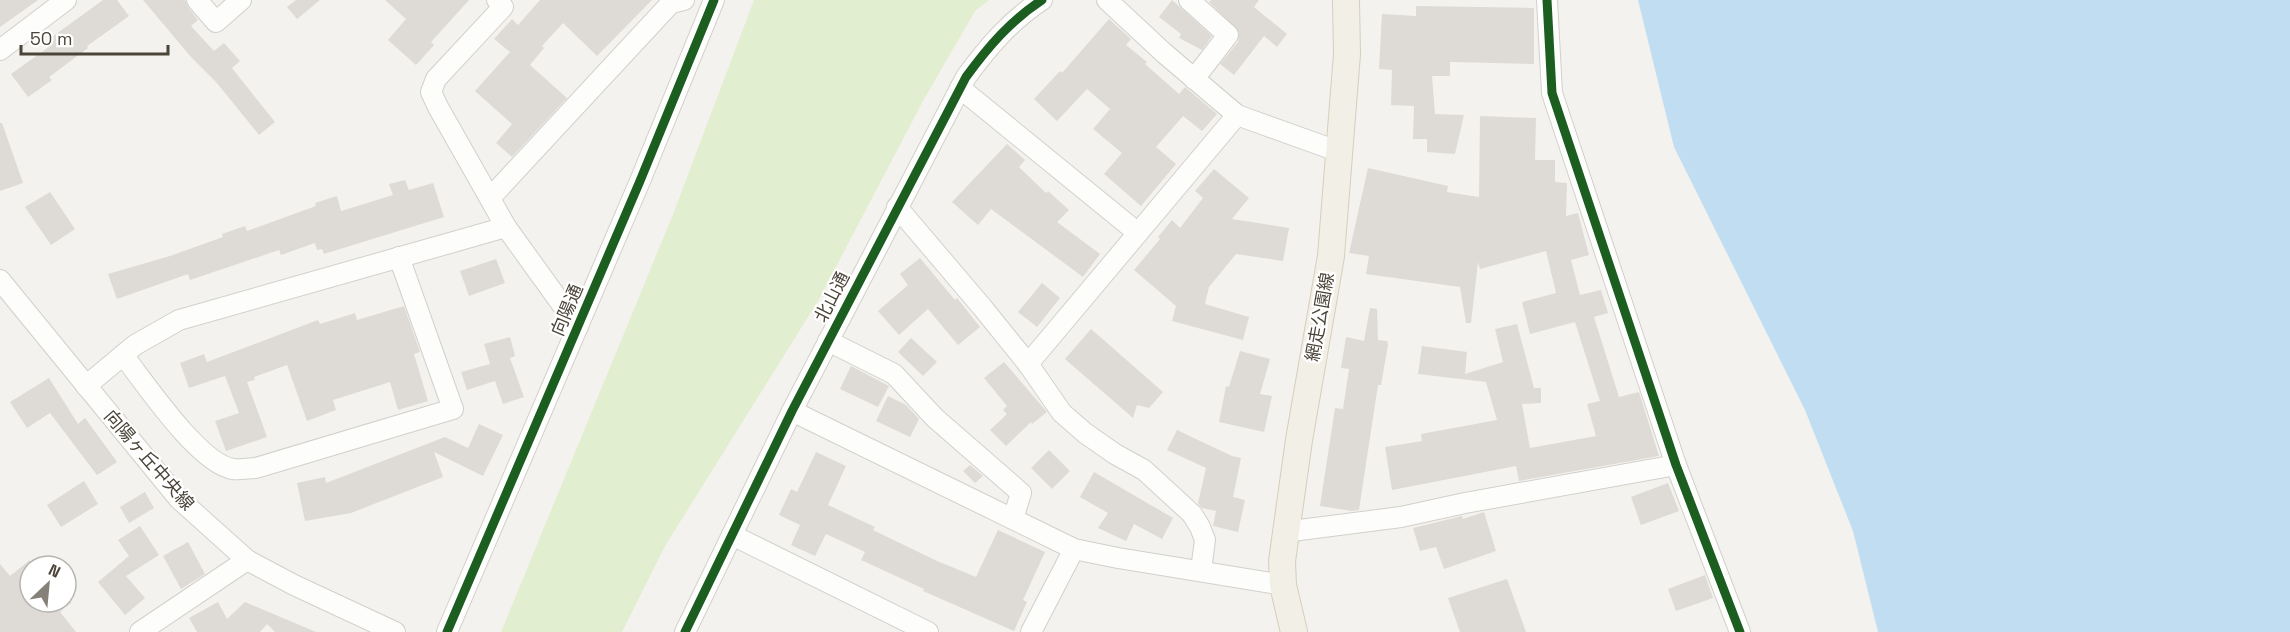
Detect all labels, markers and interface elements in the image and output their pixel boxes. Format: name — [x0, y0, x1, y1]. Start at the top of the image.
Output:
scale bar — [21, 18, 168, 56]
text: 50 m — [30, 27, 72, 50]
street label: 北山通 — [809, 267, 854, 326]
street label: 網走公園線 — [1300, 271, 1339, 363]
street label: 向陽通 — [545, 280, 588, 339]
street label: 向陽ヶ丘中央線 — [99, 405, 199, 515]
north arrow — [18, 554, 78, 614]
text: N — [45, 559, 64, 583]

